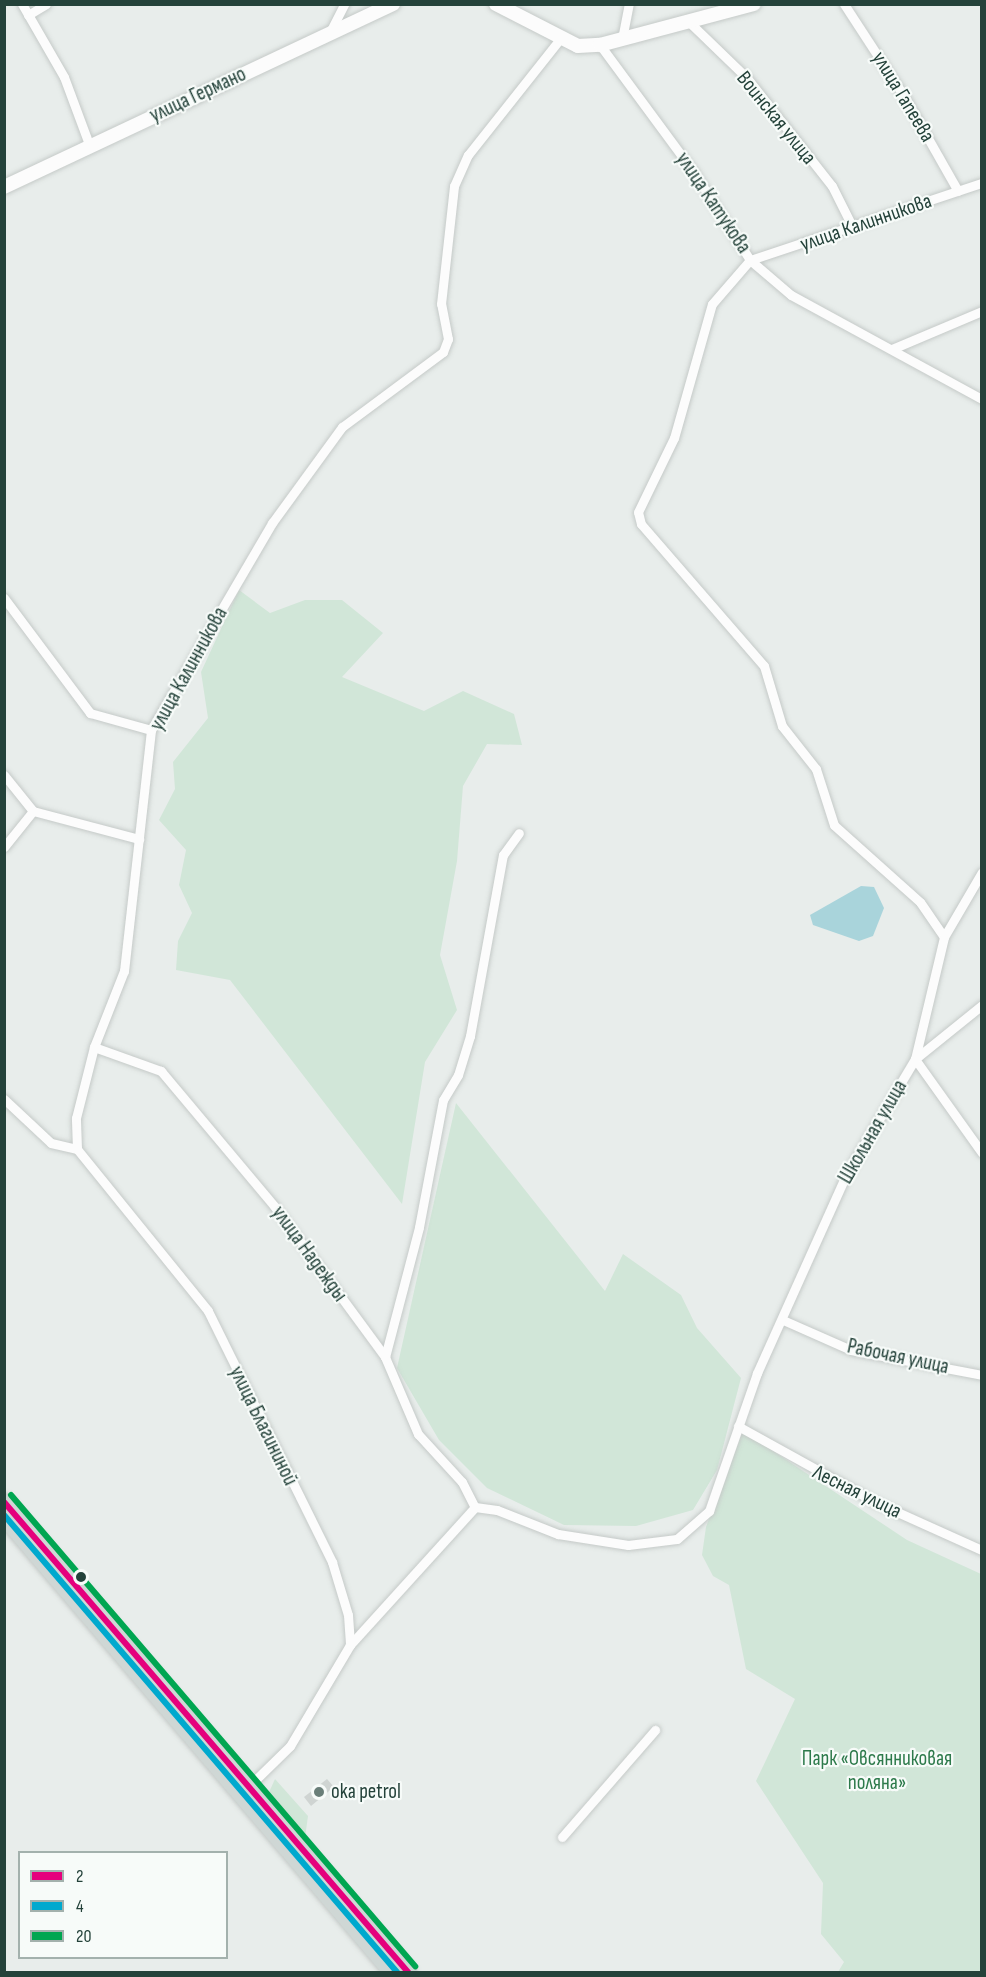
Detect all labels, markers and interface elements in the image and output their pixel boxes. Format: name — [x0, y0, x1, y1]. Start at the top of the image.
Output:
street label: улица Гапеева — [866, 47, 940, 147]
street label: улица Германо — [146, 62, 250, 128]
street label: Воинская улица — [731, 66, 821, 170]
street label: улица Катукова — [670, 148, 756, 258]
street label: улица Калинникова — [797, 189, 935, 257]
street label: улица Калинникова — [145, 603, 233, 735]
street label: Школьная улица — [833, 1076, 913, 1188]
street label: улица Надежды — [266, 1201, 352, 1307]
street label: Рабочая улица — [845, 1334, 951, 1380]
street label: улица Благининой — [223, 1362, 303, 1490]
street label: Лесная улица — [809, 1460, 905, 1524]
unlabelled marker — [75, 1571, 87, 1583]
park label: Парк «Овсянниковая поляна» — [802, 1746, 952, 1796]
place label: oka petrol — [331, 1779, 401, 1805]
marker: oka petrol — [312, 1785, 326, 1799]
legend — [18, 1851, 228, 1959]
text: 2 — [76, 1866, 83, 1887]
text: 4 — [76, 1896, 84, 1917]
text: 20 — [76, 1926, 91, 1947]

